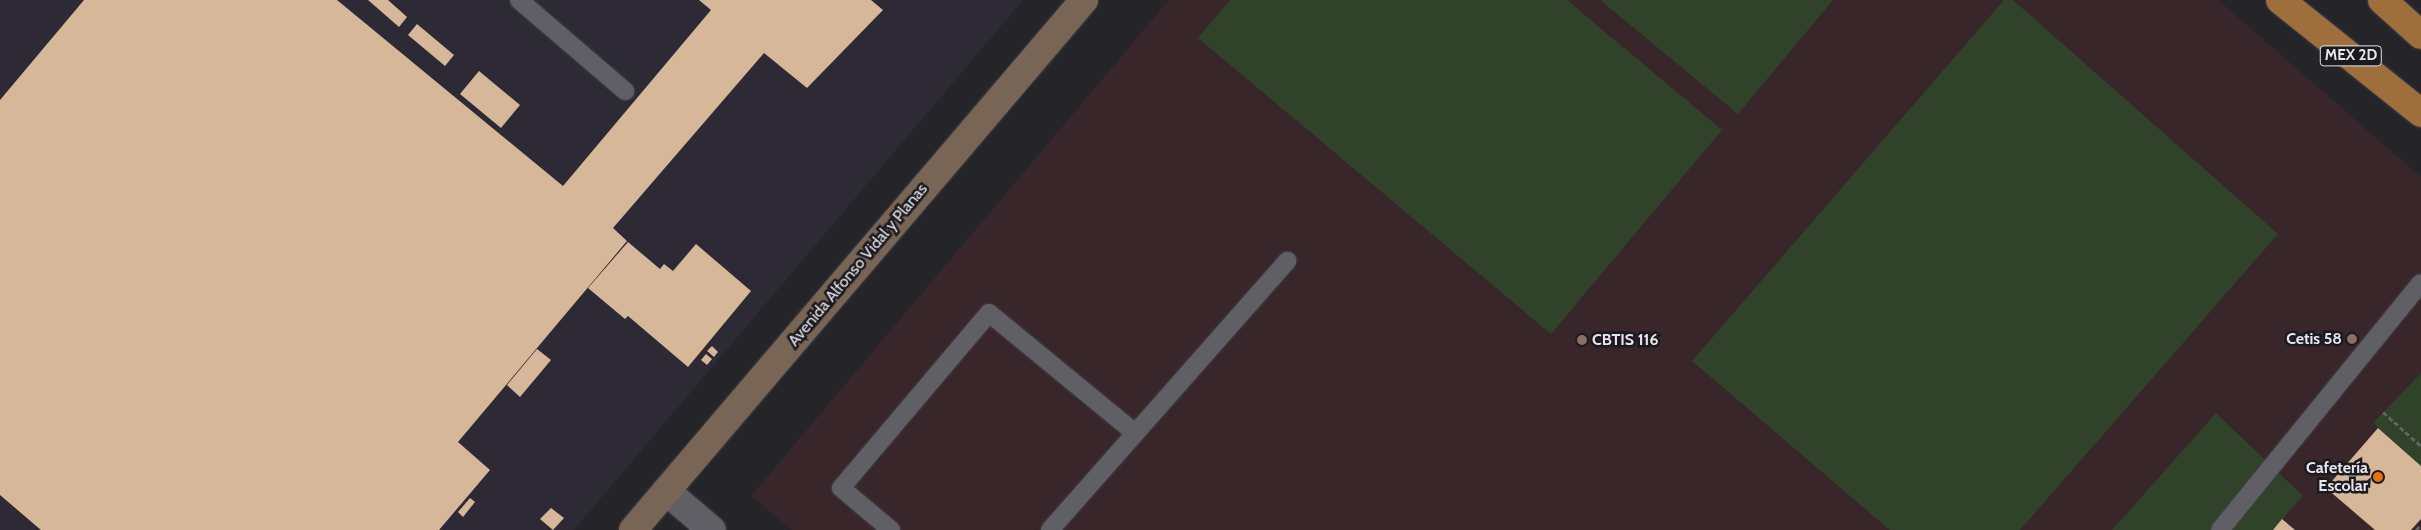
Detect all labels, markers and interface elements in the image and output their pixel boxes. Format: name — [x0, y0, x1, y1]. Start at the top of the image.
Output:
road number: MEX 2D — [2320, 44, 2382, 68]
street label: Avenida Alfonso Vidal y Planas — [784, 180, 932, 350]
place label: Cetis 58 — [2286, 329, 2342, 349]
place label: CBTIS 116 — [1592, 330, 1658, 350]
marker: Cetis 58 — [2346, 333, 2358, 345]
marker: CBTIS 116 — [1576, 334, 1588, 346]
place label: Cafetería Escolar — [2306, 458, 2368, 496]
marker: Cafetería Escolar — [2372, 471, 2384, 483]

